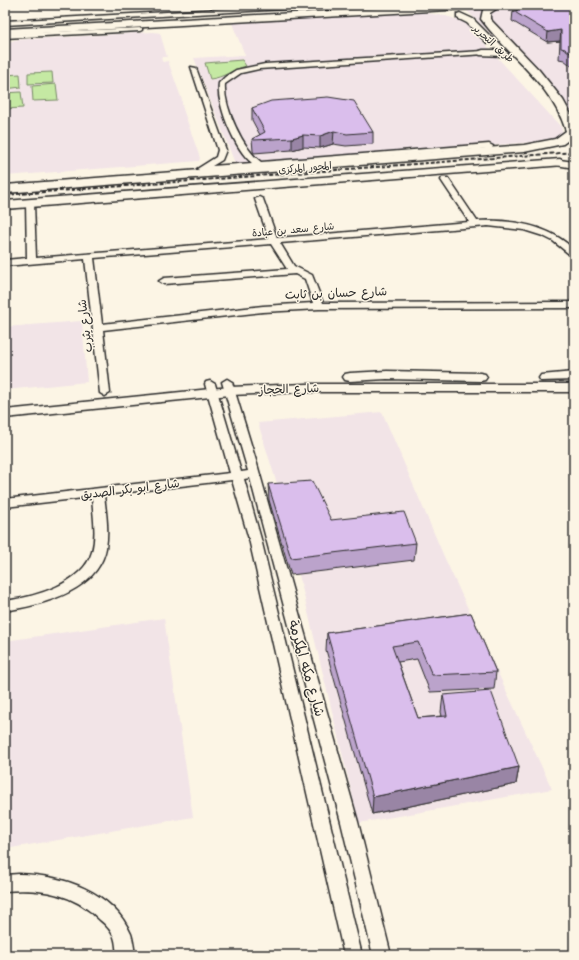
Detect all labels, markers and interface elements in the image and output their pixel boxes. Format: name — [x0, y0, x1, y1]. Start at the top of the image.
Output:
street label: طريق التحرير — [469, 21, 517, 66]
street label: المحور المركزى — [278, 159, 332, 177]
street label: شارع سعد بن عبادة — [251, 219, 335, 241]
street label: شارع حسان بن ثابت — [285, 283, 387, 304]
street label: شارع يثرب — [74, 298, 97, 353]
street label: شارع الحجاز — [257, 380, 320, 399]
street label: شارع ابو بكر الصديق — [79, 475, 181, 504]
street label: شارع مكه المكرمة — [283, 618, 329, 719]

